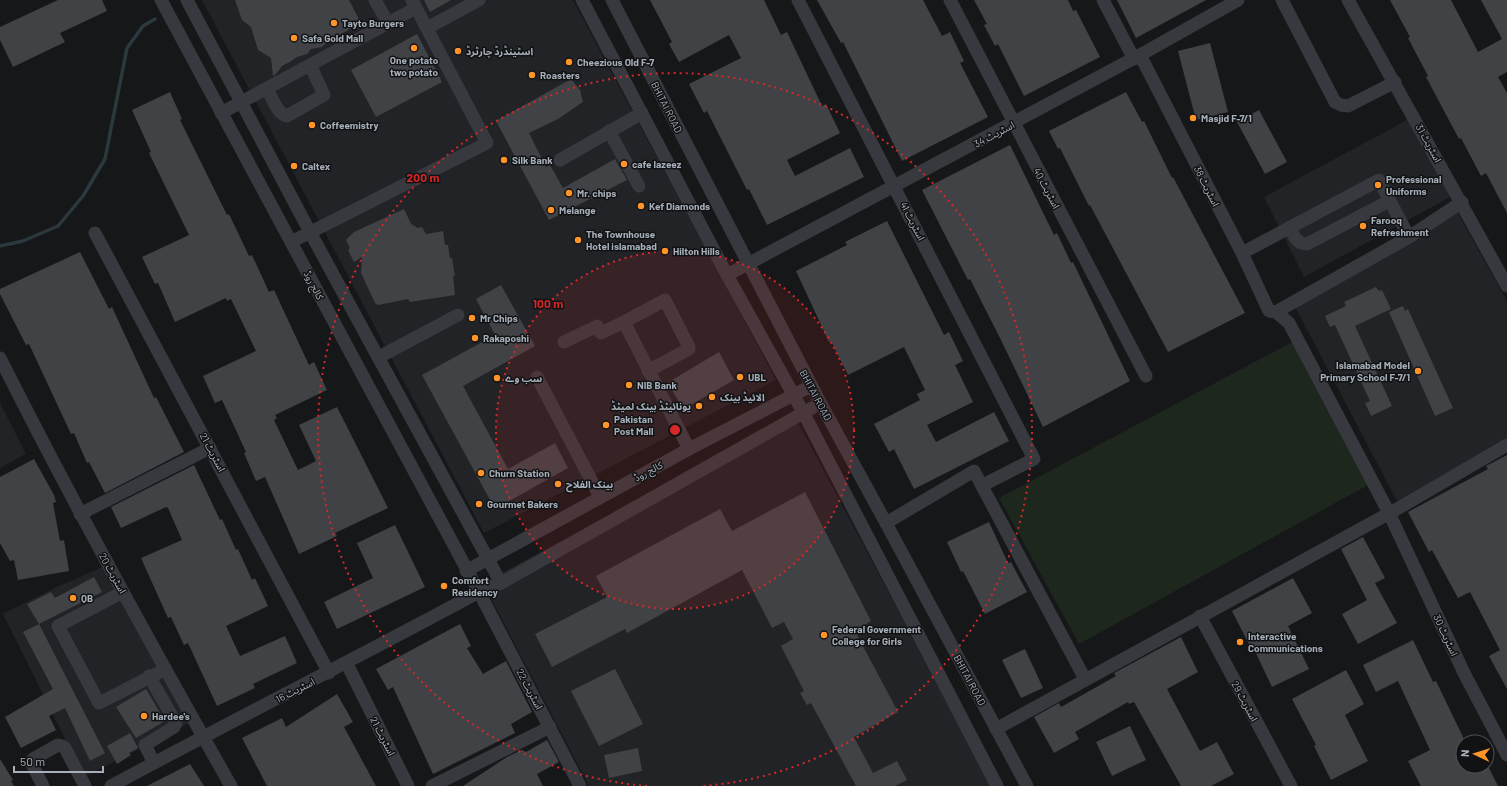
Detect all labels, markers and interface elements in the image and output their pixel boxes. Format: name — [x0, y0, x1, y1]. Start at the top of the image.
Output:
place label: Tayto Burgers — [342, 17, 404, 29]
marker: Tayto Burgers — [329, 18, 339, 28]
place label: Safa Gold Mall — [302, 32, 363, 44]
marker: Safa Gold Mall — [289, 33, 299, 43]
marker: One potato two potato — [409, 43, 419, 53]
place label: اسٹینڈرڈ چارٹرڈ — [466, 45, 533, 59]
marker: اسٹینڈرڈ چارٹرڈ — [453, 46, 463, 56]
place label: One potato two potato — [390, 54, 439, 78]
place label: Cheezious Old F-7 — [577, 56, 654, 68]
marker: Cheezious Old F-7 — [564, 57, 574, 67]
place label: Roasters — [540, 69, 580, 81]
marker: Roasters — [527, 70, 537, 80]
street label: BHITAI ROAD — [649, 79, 685, 135]
place label: Masjid F-7/1 — [1201, 112, 1252, 124]
marker: Masjid F-7/1 — [1188, 113, 1198, 123]
street label: اسٹریٹ 34 — [972, 118, 1017, 151]
place label: Coffeemistry — [320, 119, 379, 131]
marker: Coffeemistry — [307, 120, 317, 130]
street label: اسٹریٹ 31 — [1413, 122, 1444, 165]
place label: Silk Bank — [512, 154, 553, 166]
marker: Silk Bank — [499, 155, 509, 165]
place label: cafe lazeez — [632, 158, 682, 170]
marker: cafe lazeez — [619, 159, 629, 169]
place label: Caltex — [302, 160, 331, 172]
marker: Caltex — [289, 161, 299, 171]
street label: اسٹریٹ 38 — [1191, 164, 1222, 209]
street label: اسٹریٹ 40 — [1030, 165, 1063, 211]
text: 200 m — [407, 170, 439, 184]
place label: Professional Uniforms — [1386, 173, 1441, 197]
marker: Professional Uniforms — [1373, 180, 1383, 190]
place label: Mr. chips — [577, 187, 616, 199]
marker: Mr. chips — [564, 188, 574, 198]
place label: Kef Diamonds — [649, 200, 710, 212]
street label: اسٹریٹ 41 — [897, 200, 928, 243]
marker: Kef Diamonds — [636, 201, 646, 211]
place label: Melange — [559, 204, 596, 216]
marker: Melange — [546, 205, 556, 215]
place label: Farooq Refreshment — [1371, 214, 1429, 238]
marker: Farooq Refreshment — [1358, 221, 1368, 231]
place label: The Townhouse Hotel islamabad — [586, 228, 657, 252]
marker: The Townhouse Hotel islamabad — [573, 235, 583, 245]
place label: Hilton Hills — [673, 245, 720, 257]
marker: Hilton Hills — [660, 246, 670, 256]
street label: کالج روڈ — [300, 268, 327, 303]
text: 100 m — [533, 296, 563, 310]
place label: Mr Chips — [480, 312, 518, 324]
marker: Mr Chips — [467, 313, 477, 323]
place label: Rakaposhi — [483, 332, 530, 344]
marker: Rakaposhi — [470, 333, 480, 343]
place label: Islamabad Model Primary School F-7/1 — [1320, 359, 1410, 383]
marker: Islamabad Model Primary School F-7/1 — [1413, 366, 1423, 376]
street label: BHITAI ROAD — [798, 368, 834, 422]
place label: UBL — [748, 371, 766, 383]
place label: سب وے — [505, 372, 542, 385]
marker: UBL — [735, 372, 745, 382]
marker: سب وے — [492, 373, 502, 383]
place label: NIB Bank — [637, 379, 677, 391]
marker: NIB Bank — [624, 380, 634, 390]
place label: الائیڈ بینک — [720, 391, 765, 404]
marker: الائیڈ بینک — [707, 392, 717, 402]
place label: یونائیٹڈ بینک لمیٹڈ — [611, 400, 691, 413]
marker: یونائیٹڈ بینک لمیٹڈ — [694, 401, 704, 411]
place label: Pakistan Post Mall — [614, 413, 653, 437]
marker: Pakistan Post Mall — [601, 420, 611, 430]
centre of rings — [668, 423, 682, 437]
street label: اسٹریٹ 21 — [197, 431, 228, 474]
street label: کالج روڈ — [631, 458, 666, 485]
place label: Churn Station — [489, 467, 550, 479]
marker: Churn Station — [476, 468, 486, 478]
place label: بینک الفلاح — [566, 478, 613, 493]
marker: بینک الفلاح — [553, 479, 563, 489]
place label: Gourmet Bakers — [487, 498, 558, 510]
marker: Gourmet Bakers — [474, 499, 484, 509]
street label: اسٹریٹ 20 — [96, 551, 129, 596]
place label: Comfort Residency — [452, 574, 498, 598]
marker: Comfort Residency — [439, 581, 449, 591]
place label: QB — [81, 592, 93, 604]
marker: QB — [68, 593, 78, 603]
street label: اسٹریٹ 30 — [1430, 612, 1461, 658]
place label: Federal Government College for Girls — [832, 623, 921, 647]
marker: Federal Government College for Girls — [819, 630, 829, 640]
place label: Interactive Communications — [1248, 630, 1323, 654]
marker: Interactive Communications — [1235, 637, 1245, 647]
street label: BHITAI ROAD — [952, 653, 988, 707]
street label: اسٹریٹ 22 — [513, 667, 546, 712]
street label: اسٹریٹ 16 — [273, 675, 317, 706]
street label: اسٹریٹ 29 — [1228, 679, 1261, 724]
place label: Hardee's — [152, 710, 190, 722]
marker: Hardee's — [139, 711, 149, 721]
street label: اسٹریٹ 21 — [367, 714, 398, 758]
north arrow — [1455, 734, 1495, 774]
scale bar — [14, 748, 103, 774]
text: N — [1458, 749, 1471, 757]
text: 50 m — [20, 754, 45, 768]

